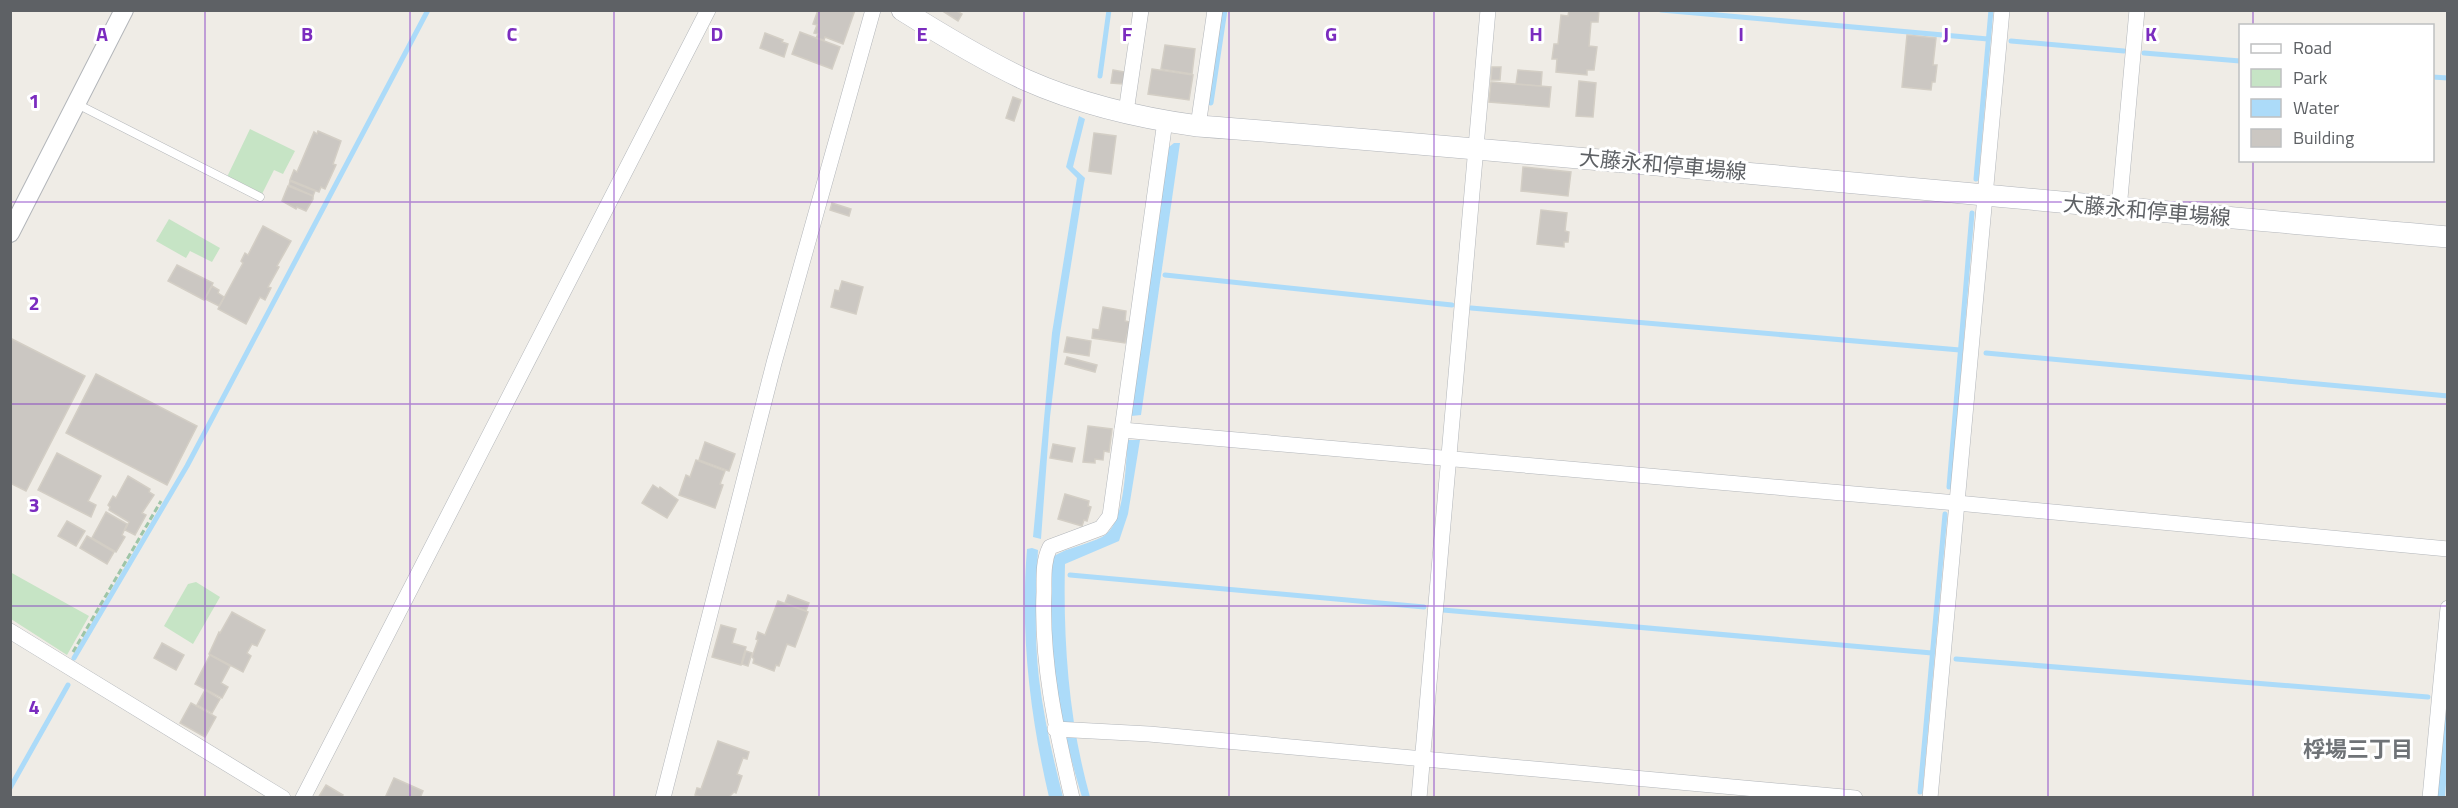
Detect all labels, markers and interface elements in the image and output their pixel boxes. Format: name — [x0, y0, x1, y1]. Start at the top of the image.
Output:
text: A — [96, 18, 108, 49]
text: B — [301, 18, 313, 49]
text: C — [507, 18, 518, 49]
text: D — [711, 18, 723, 49]
text: E — [916, 18, 928, 49]
text: F — [1122, 18, 1133, 49]
text: G — [1325, 18, 1337, 49]
text: H — [1529, 18, 1543, 49]
text: I — [1738, 18, 1744, 49]
text: J — [1943, 18, 1949, 49]
text: K — [2145, 18, 2157, 49]
legend — [2239, 24, 2434, 162]
text: Road — [2293, 34, 2332, 61]
text: Park — [2293, 64, 2328, 91]
text: 1 — [28, 85, 40, 116]
text: Water — [2293, 94, 2339, 121]
text: Building — [2293, 124, 2354, 151]
street label: 大藤永和停車場線 — [1578, 141, 1748, 187]
street label: 大藤永和停車場線 — [2062, 187, 2232, 233]
text: 2 — [28, 287, 40, 318]
text: 3 — [28, 489, 40, 520]
text: 4 — [28, 691, 40, 722]
district label: 桴場三丁目 — [2303, 732, 2413, 766]

